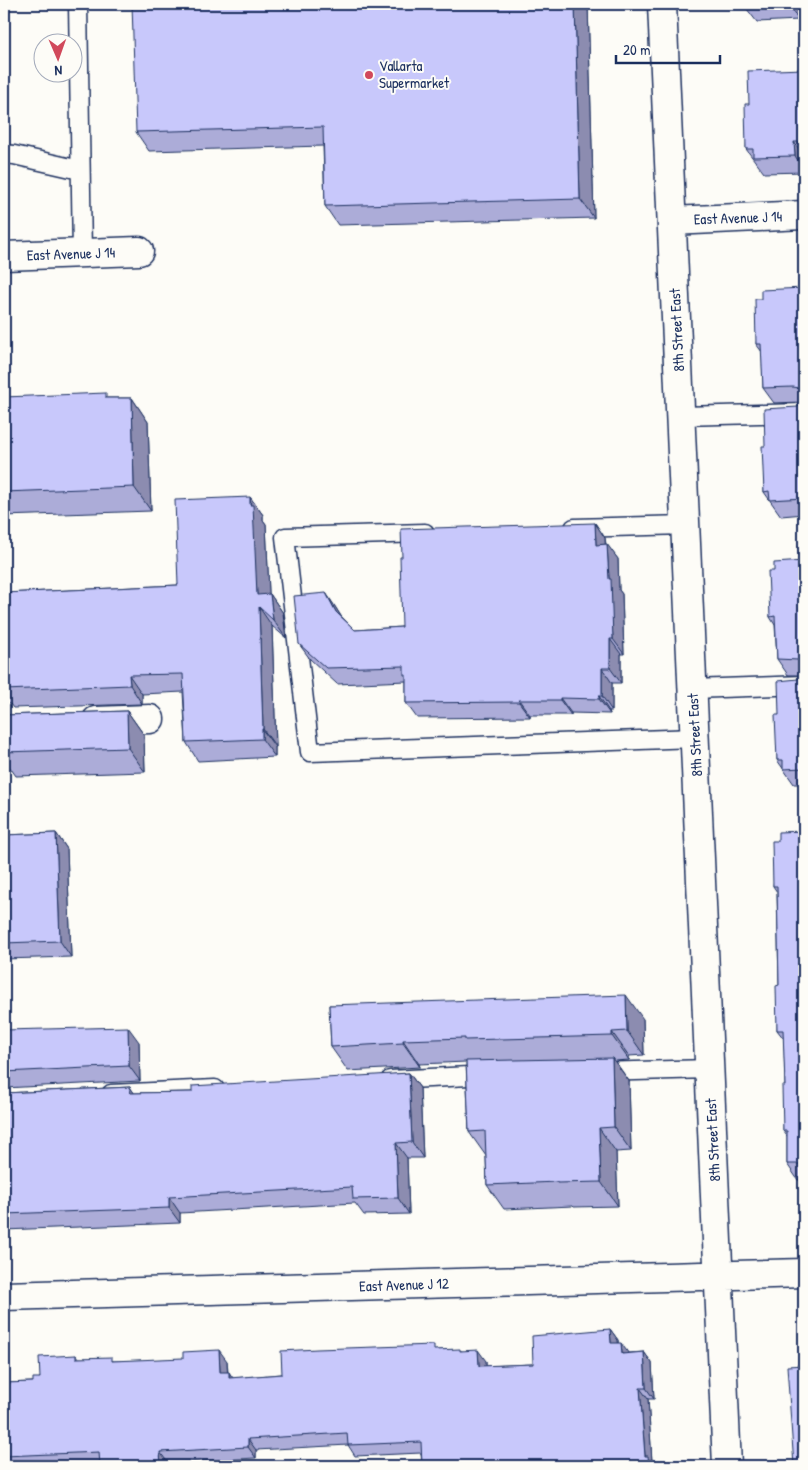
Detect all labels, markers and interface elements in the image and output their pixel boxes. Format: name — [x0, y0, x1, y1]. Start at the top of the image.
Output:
north arrow — [32, 32, 82, 82]
scale bar — [616, 32, 719, 64]
text: 20 m — [623, 39, 650, 60]
place label: Vallarta Supermarket — [379, 55, 450, 93]
text: N — [54, 62, 63, 81]
marker: Vallarta Supermarket — [363, 69, 375, 81]
street label: East Avenue J 14 — [693, 205, 783, 230]
street label: East Avenue J 14 — [26, 241, 116, 266]
street label: 8th Street East — [664, 287, 689, 372]
street label: 8th Street East — [682, 692, 707, 777]
street label: 8th Street East — [700, 1097, 725, 1182]
street label: East Avenue J 12 — [359, 1272, 449, 1297]

